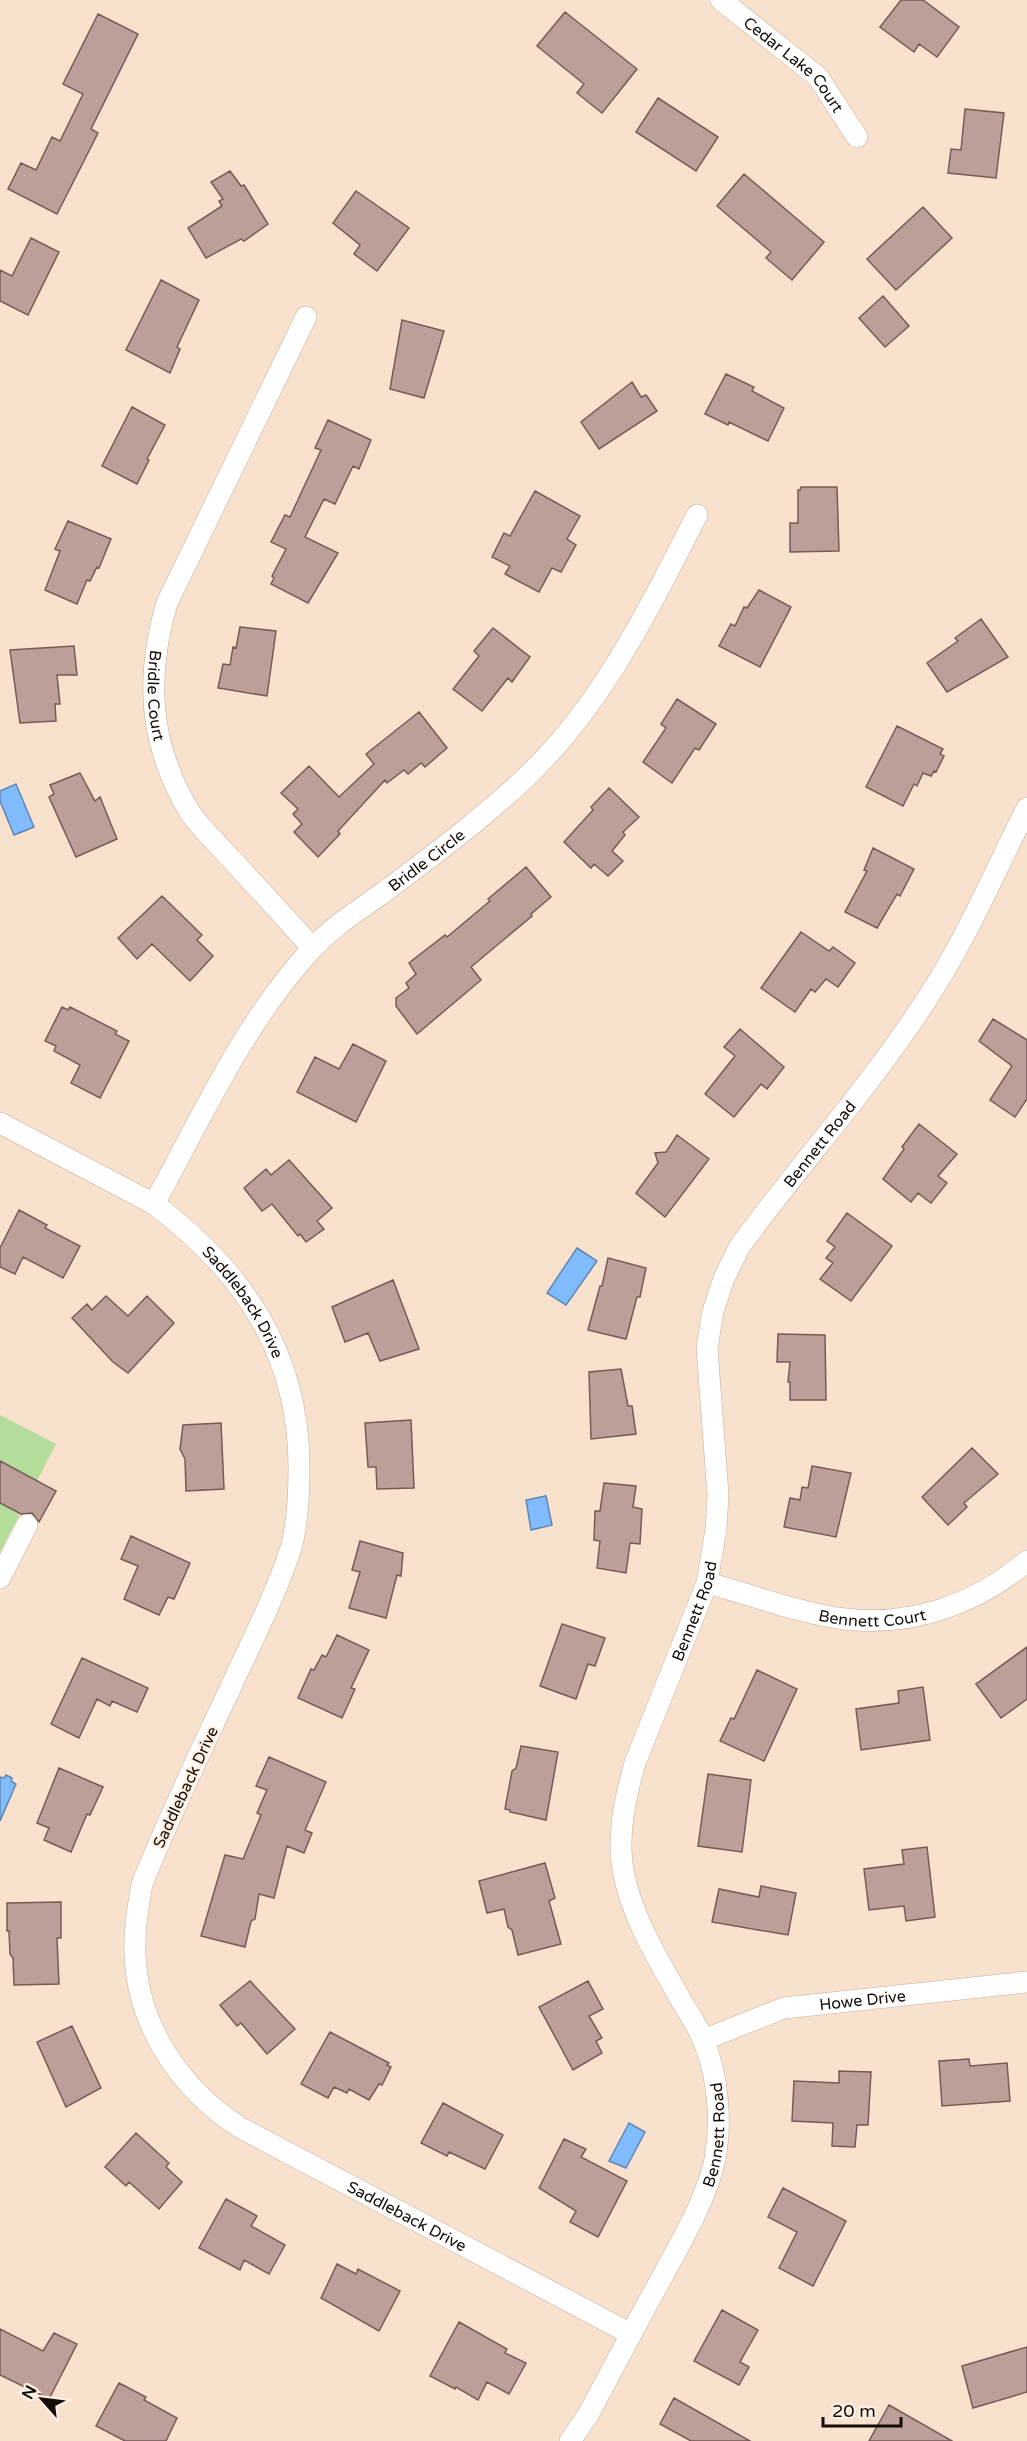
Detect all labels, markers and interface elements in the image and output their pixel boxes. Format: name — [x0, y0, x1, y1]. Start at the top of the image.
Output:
street label: Cedar Lake Court — [739, 13, 847, 117]
street label: Bridle Court — [143, 649, 169, 743]
street label: Bridle Circle — [385, 825, 469, 896]
street label: Bennett Road — [779, 1097, 861, 1192]
street label: Saddleback Drive — [198, 1242, 287, 1361]
street label: Bennett Road — [668, 1560, 722, 1664]
street label: Bennett Court — [817, 1605, 928, 1632]
street label: Saddleback Drive — [149, 1723, 223, 1851]
street label: Howe Drive — [818, 1986, 907, 2015]
street label: Bennett Road — [699, 2081, 729, 2190]
street label: Saddleback Drive — [344, 2177, 470, 2256]
north arrow — [12, 2369, 72, 2429]
text: N — [18, 2382, 41, 2403]
scale bar — [823, 2390, 901, 2428]
text: 20 m — [832, 2400, 876, 2422]

